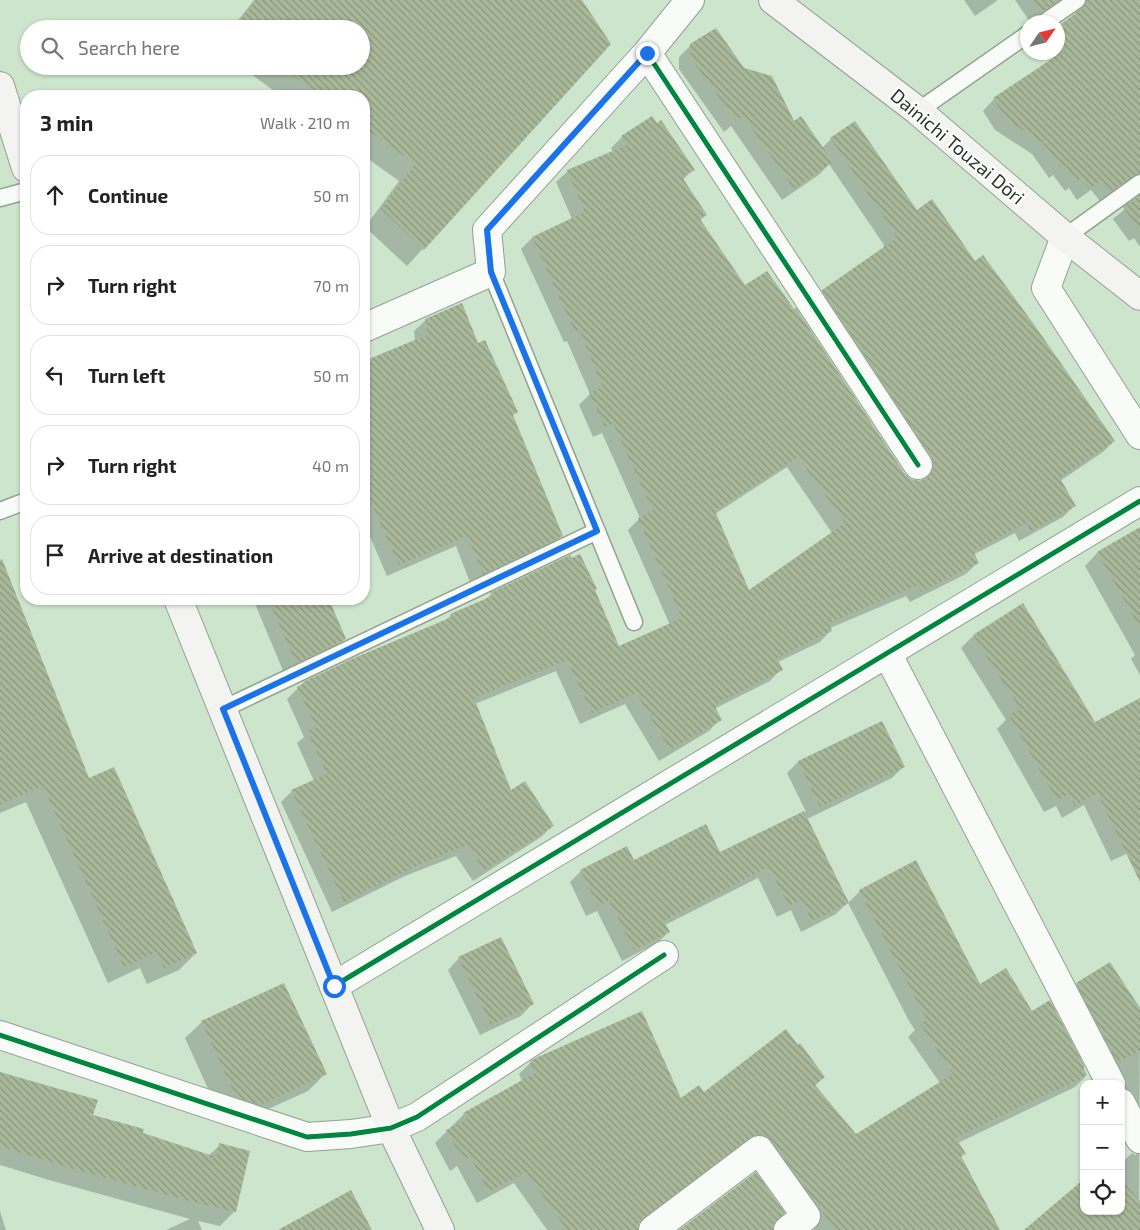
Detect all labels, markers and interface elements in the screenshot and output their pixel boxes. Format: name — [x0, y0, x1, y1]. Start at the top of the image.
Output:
north arrow — [1020, 15, 1065, 60]
search box — [20, 20, 370, 75]
icon: search — [38, 34, 66, 62]
text: Search here — [78, 36, 180, 59]
route end — [636, 42, 659, 65]
street label: Dainichi Touzai Dōri — [886, 83, 1030, 209]
text: 3 min — [40, 110, 93, 135]
text: Walk · 210 m — [260, 113, 350, 132]
icon: ahead — [41, 181, 69, 209]
text: Continue — [88, 184, 168, 207]
text: 50 m — [313, 186, 349, 205]
icon: right — [41, 271, 69, 299]
text: Turn right — [88, 274, 176, 297]
text: 70 m — [314, 276, 349, 295]
icon: left — [41, 361, 69, 389]
text: Turn left — [88, 364, 165, 387]
text: 50 m — [313, 366, 349, 385]
icon: right — [41, 451, 69, 479]
text: Turn right — [88, 454, 176, 477]
text: 40 m — [312, 456, 349, 475]
icon: arrive — [41, 541, 69, 569]
text: Arrive at destination — [88, 544, 273, 567]
route start — [323, 975, 346, 998]
map controls — [1080, 1080, 1125, 1215]
button: + — [1080, 1080, 1125, 1125]
button: − — [1080, 1125, 1125, 1170]
button: locate — [1080, 1170, 1125, 1215]

